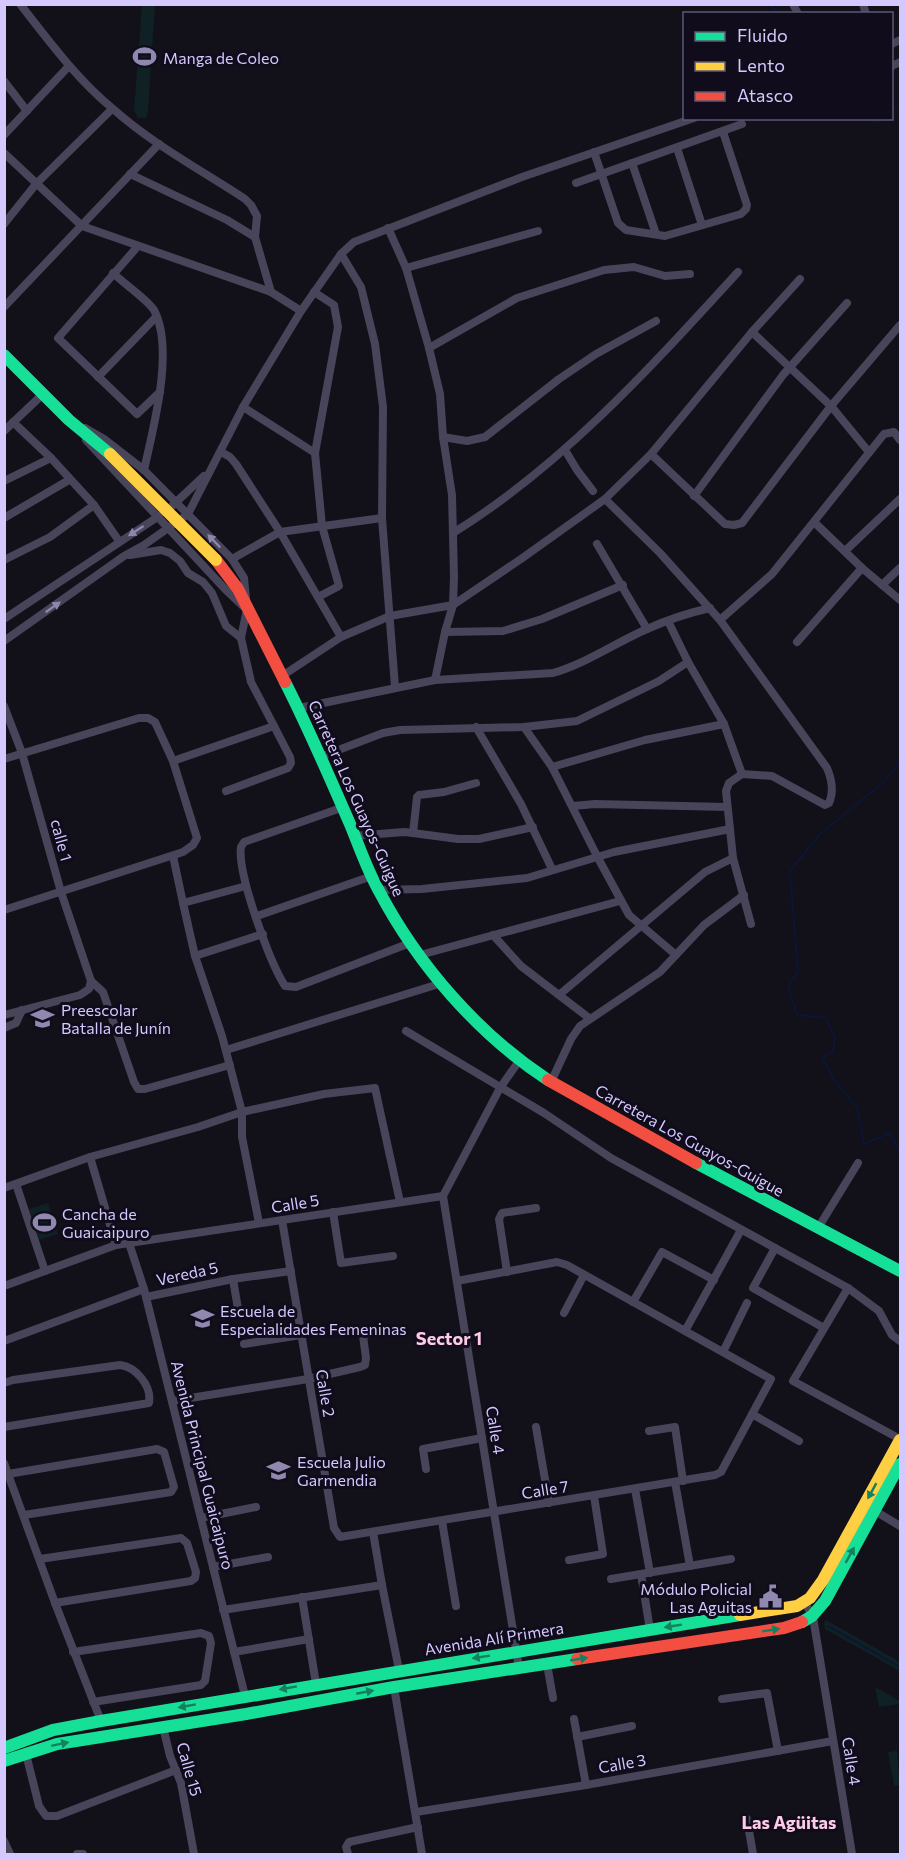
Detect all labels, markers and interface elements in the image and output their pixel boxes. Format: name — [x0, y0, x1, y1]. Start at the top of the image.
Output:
legend — [683, 12, 893, 120]
text: Fluido — [737, 24, 788, 46]
sports icon: Manga de Coleo — [132, 44, 158, 70]
place label: Manga de Coleo — [163, 48, 279, 67]
text: Lento — [737, 54, 785, 76]
text: Atasco — [737, 84, 793, 106]
one-way arrow — [128, 525, 144, 536]
one-way arrow — [207, 533, 221, 548]
one-way arrow — [44, 601, 60, 613]
street label: Carretera Los Guayos-Guigue — [305, 697, 409, 899]
street label: calle 1 — [47, 817, 77, 863]
place label: Preescolar Batalla de Junín — [61, 1000, 171, 1037]
school or university icon: Preescolar Batalla de Junín — [30, 1005, 56, 1031]
street label: Carretera Los Guayos-Guigue — [592, 1080, 788, 1200]
street label: Calle 5 — [270, 1190, 320, 1216]
place label: Cancha de Guaicaipuro — [62, 1204, 150, 1241]
sports icon: Cancha de Guaicaipuro — [31, 1209, 57, 1235]
street label: Vereda 5 — [154, 1257, 220, 1289]
place label: Escuela de Especialidades Femeninas — [220, 1301, 407, 1338]
school or university icon: Escuela de Especialidades Femeninas — [189, 1306, 215, 1332]
district label: Sector 1 — [416, 1327, 482, 1349]
street label: Avenida Principal Guaicaipuro — [168, 1358, 238, 1572]
street label: Calle 2 — [312, 1368, 340, 1418]
street label: Calle 4 — [483, 1405, 509, 1456]
place label: Escuela Julio Garmendia — [297, 1452, 386, 1489]
school or university icon: Escuela Julio Garmendia — [266, 1457, 292, 1483]
street label: Calle 7 — [520, 1476, 570, 1502]
one-way arrow — [867, 1483, 877, 1500]
one-way arrow — [845, 1547, 855, 1564]
place label: Módulo Policial Las Aguitas — [640, 1579, 752, 1616]
public building icon: Módulo Policial Las Aguitas — [757, 1584, 783, 1610]
street label: Avenida Alí Primera — [423, 1618, 565, 1658]
one-way arrow — [664, 1622, 683, 1631]
one-way arrow — [762, 1625, 781, 1634]
one-way arrow — [471, 1652, 490, 1661]
one-way arrow — [569, 1654, 588, 1663]
one-way arrow — [279, 1684, 298, 1693]
one-way arrow — [356, 1687, 375, 1696]
one-way arrow — [178, 1702, 197, 1711]
street label: Calle 4 — [839, 1736, 865, 1787]
one-way arrow — [51, 1739, 70, 1748]
street label: Calle 15 — [173, 1740, 207, 1798]
street label: Calle 3 — [597, 1749, 647, 1777]
district label: Las Agüitas — [742, 1811, 836, 1833]

